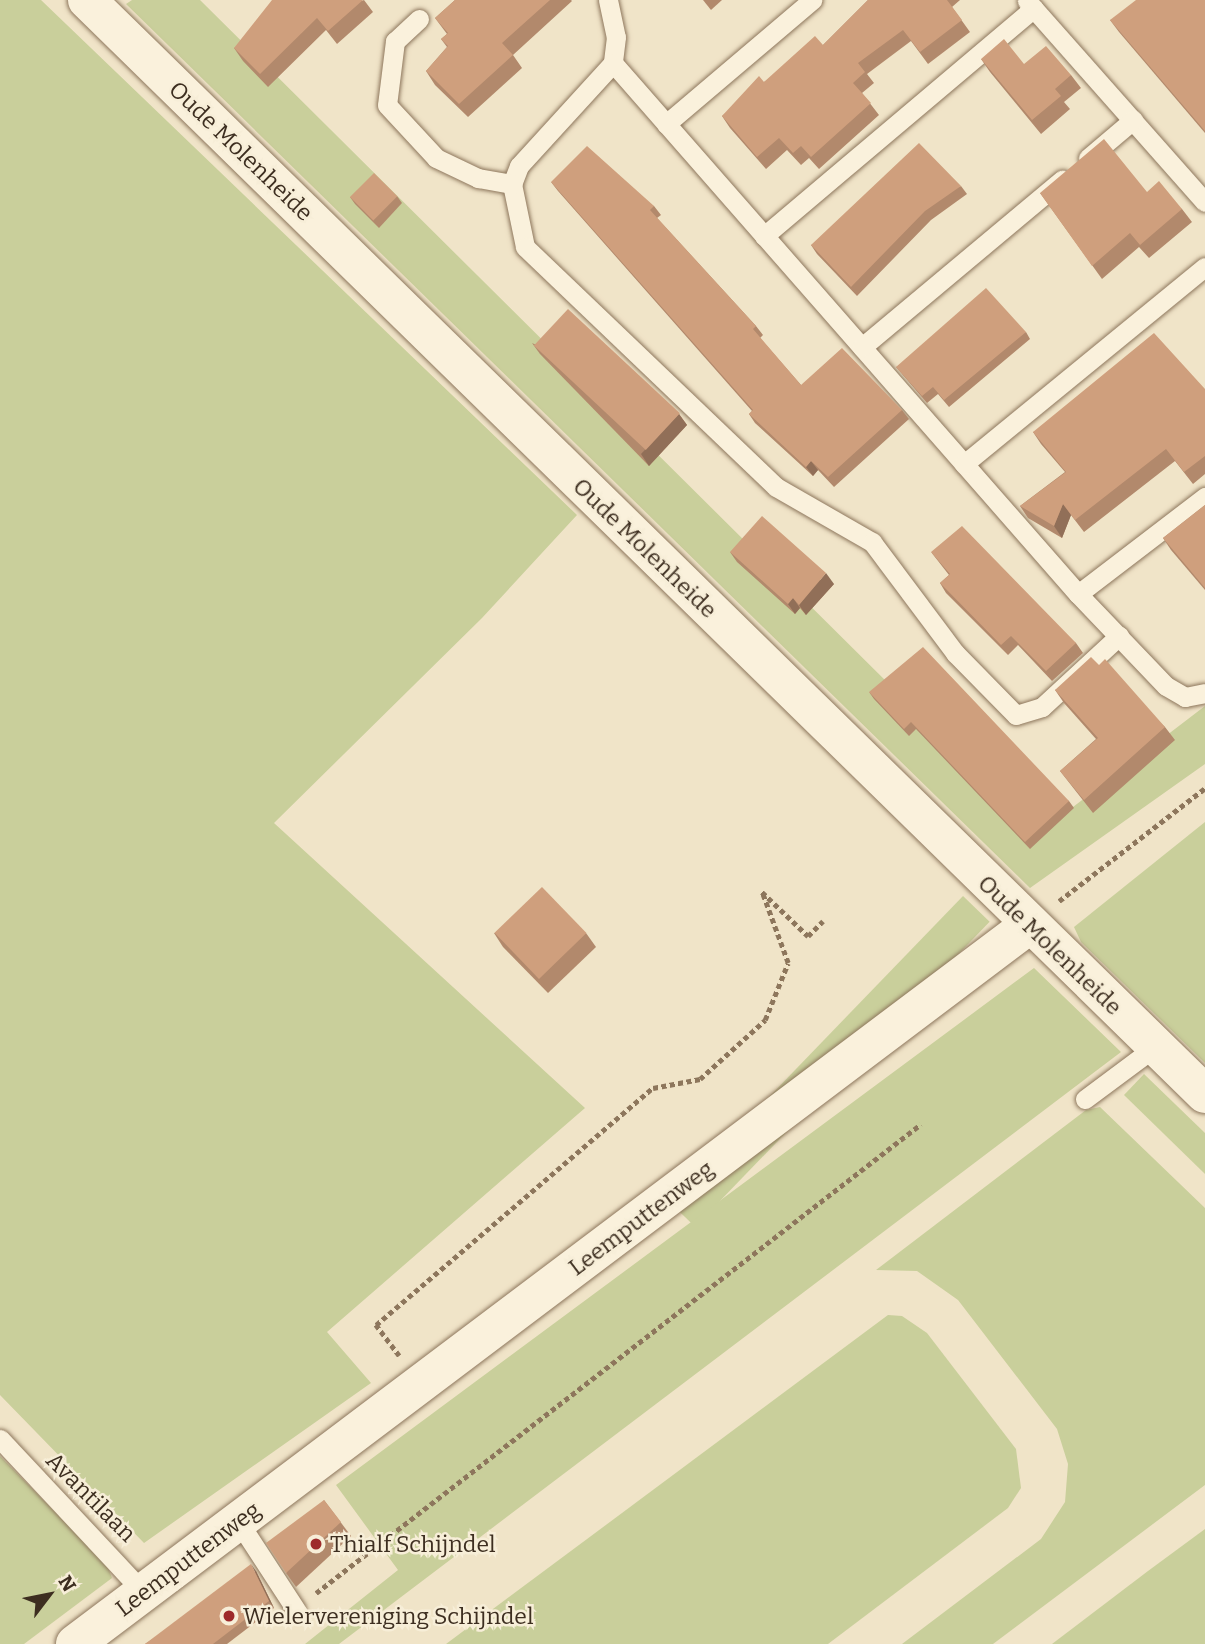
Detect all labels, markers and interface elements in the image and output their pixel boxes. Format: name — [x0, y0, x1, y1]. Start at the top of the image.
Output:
street label: Oude Molenheide — [163, 75, 319, 227]
street label: Oude Molenheide — [567, 472, 723, 624]
street label: Oude Molenheide — [972, 869, 1128, 1021]
street label: Leemputtenweg — [563, 1155, 719, 1281]
street label: Avantilaan — [41, 1447, 141, 1547]
street label: Leemputtenweg — [110, 1496, 266, 1622]
place label: Thialf Schijndel — [330, 1530, 496, 1558]
marker: Thialf Schijndel — [308, 1536, 324, 1552]
north arrow — [14, 1560, 84, 1630]
text: N — [54, 1571, 81, 1596]
place label: Wielervereniging Schijndel — [243, 1602, 534, 1630]
marker: Wielervereniging Schijndel — [221, 1608, 237, 1624]

